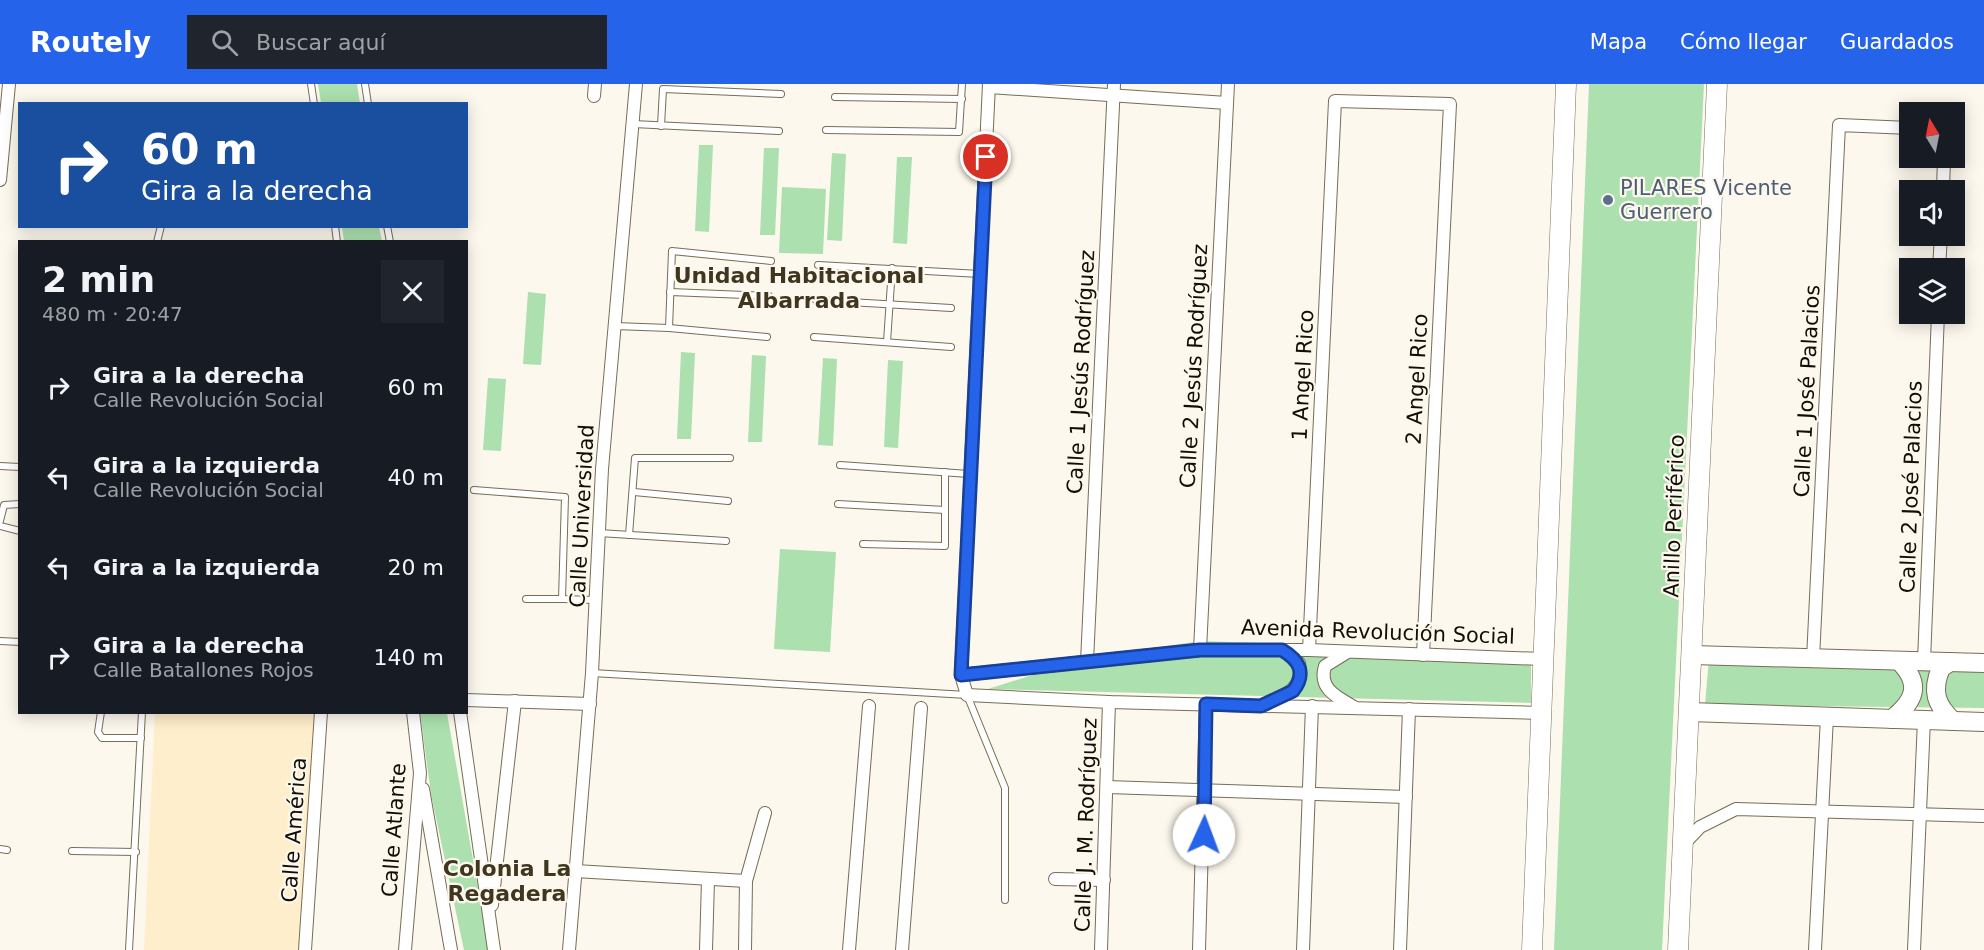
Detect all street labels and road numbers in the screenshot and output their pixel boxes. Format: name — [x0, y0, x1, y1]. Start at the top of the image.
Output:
street label: Calle 2 Jesús Rodríguez — [1176, 243, 1212, 489]
street label: Calle 1 Jesús Rodríguez — [1063, 249, 1099, 495]
street label: Calle 1 José Palacios — [1789, 284, 1825, 498]
street label: 1 Angel Rico — [1288, 309, 1318, 441]
street label: 2 Angel Rico — [1402, 313, 1432, 445]
street label: Calle 2 José Palacios — [1895, 380, 1927, 594]
street label: Calle Universidad — [565, 424, 599, 608]
street label: Anillo Periférico — [1659, 434, 1689, 598]
street label: Avenida Revolución Social — [1241, 615, 1515, 649]
street label: Calle J. M. Rodríguez — [1070, 717, 1102, 933]
street label: Calle América — [277, 757, 311, 903]
street label: Calle Atlante — [377, 762, 411, 898]

